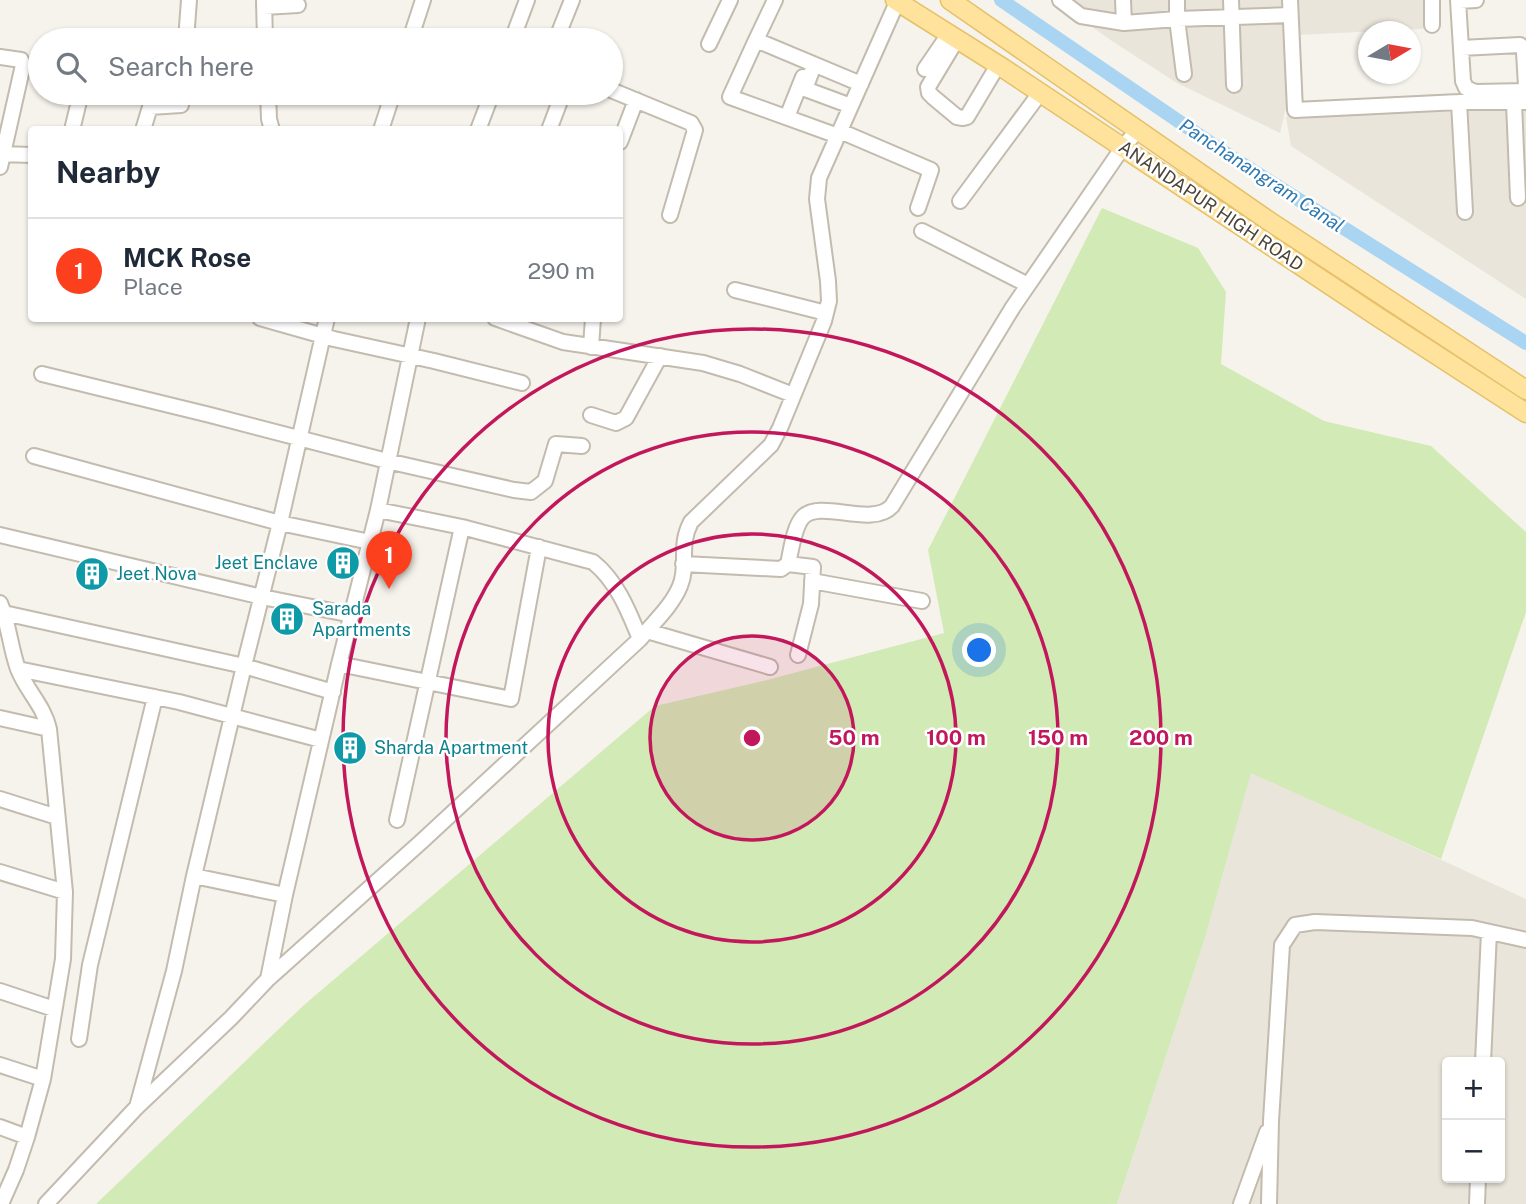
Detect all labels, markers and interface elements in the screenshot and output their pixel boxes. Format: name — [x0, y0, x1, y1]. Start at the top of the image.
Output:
north arrow — [1358, 21, 1421, 84]
search box — [28, 28, 623, 105]
icon: search — [52, 48, 90, 86]
text: Search here — [108, 51, 254, 82]
water label: Panchanangram Canal — [1176, 114, 1348, 236]
street label: ANANDAPUR HIGH ROAD — [1115, 136, 1308, 275]
text: Nearby — [56, 154, 160, 190]
text: MCK Rose — [123, 242, 251, 273]
text: 1 — [74, 257, 84, 284]
text: 290 m — [528, 257, 595, 284]
text: Place — [123, 273, 183, 300]
pin: 1 — [366, 531, 412, 589]
building icon: Jeet Enclave — [324, 544, 362, 582]
place label: Jeet Enclave — [215, 552, 318, 573]
building icon: Jeet Nova — [73, 555, 111, 593]
place label: Jeet Nova — [116, 563, 197, 584]
place label: Sarada Apartments — [312, 598, 411, 640]
building icon: Sarada Apartments — [268, 600, 306, 638]
your location — [962, 633, 996, 667]
text: 50 m — [828, 725, 880, 750]
text: 100 m — [926, 725, 986, 750]
text: 150 m — [1028, 725, 1088, 750]
text: 200 m — [1129, 725, 1193, 750]
centre of rings — [740, 726, 764, 750]
building icon: Sharda Apartment — [331, 729, 369, 767]
place label: Sharda Apartment — [374, 737, 528, 758]
map controls — [1442, 1057, 1505, 1183]
button: + — [1442, 1057, 1505, 1120]
button: − — [1442, 1120, 1505, 1183]

